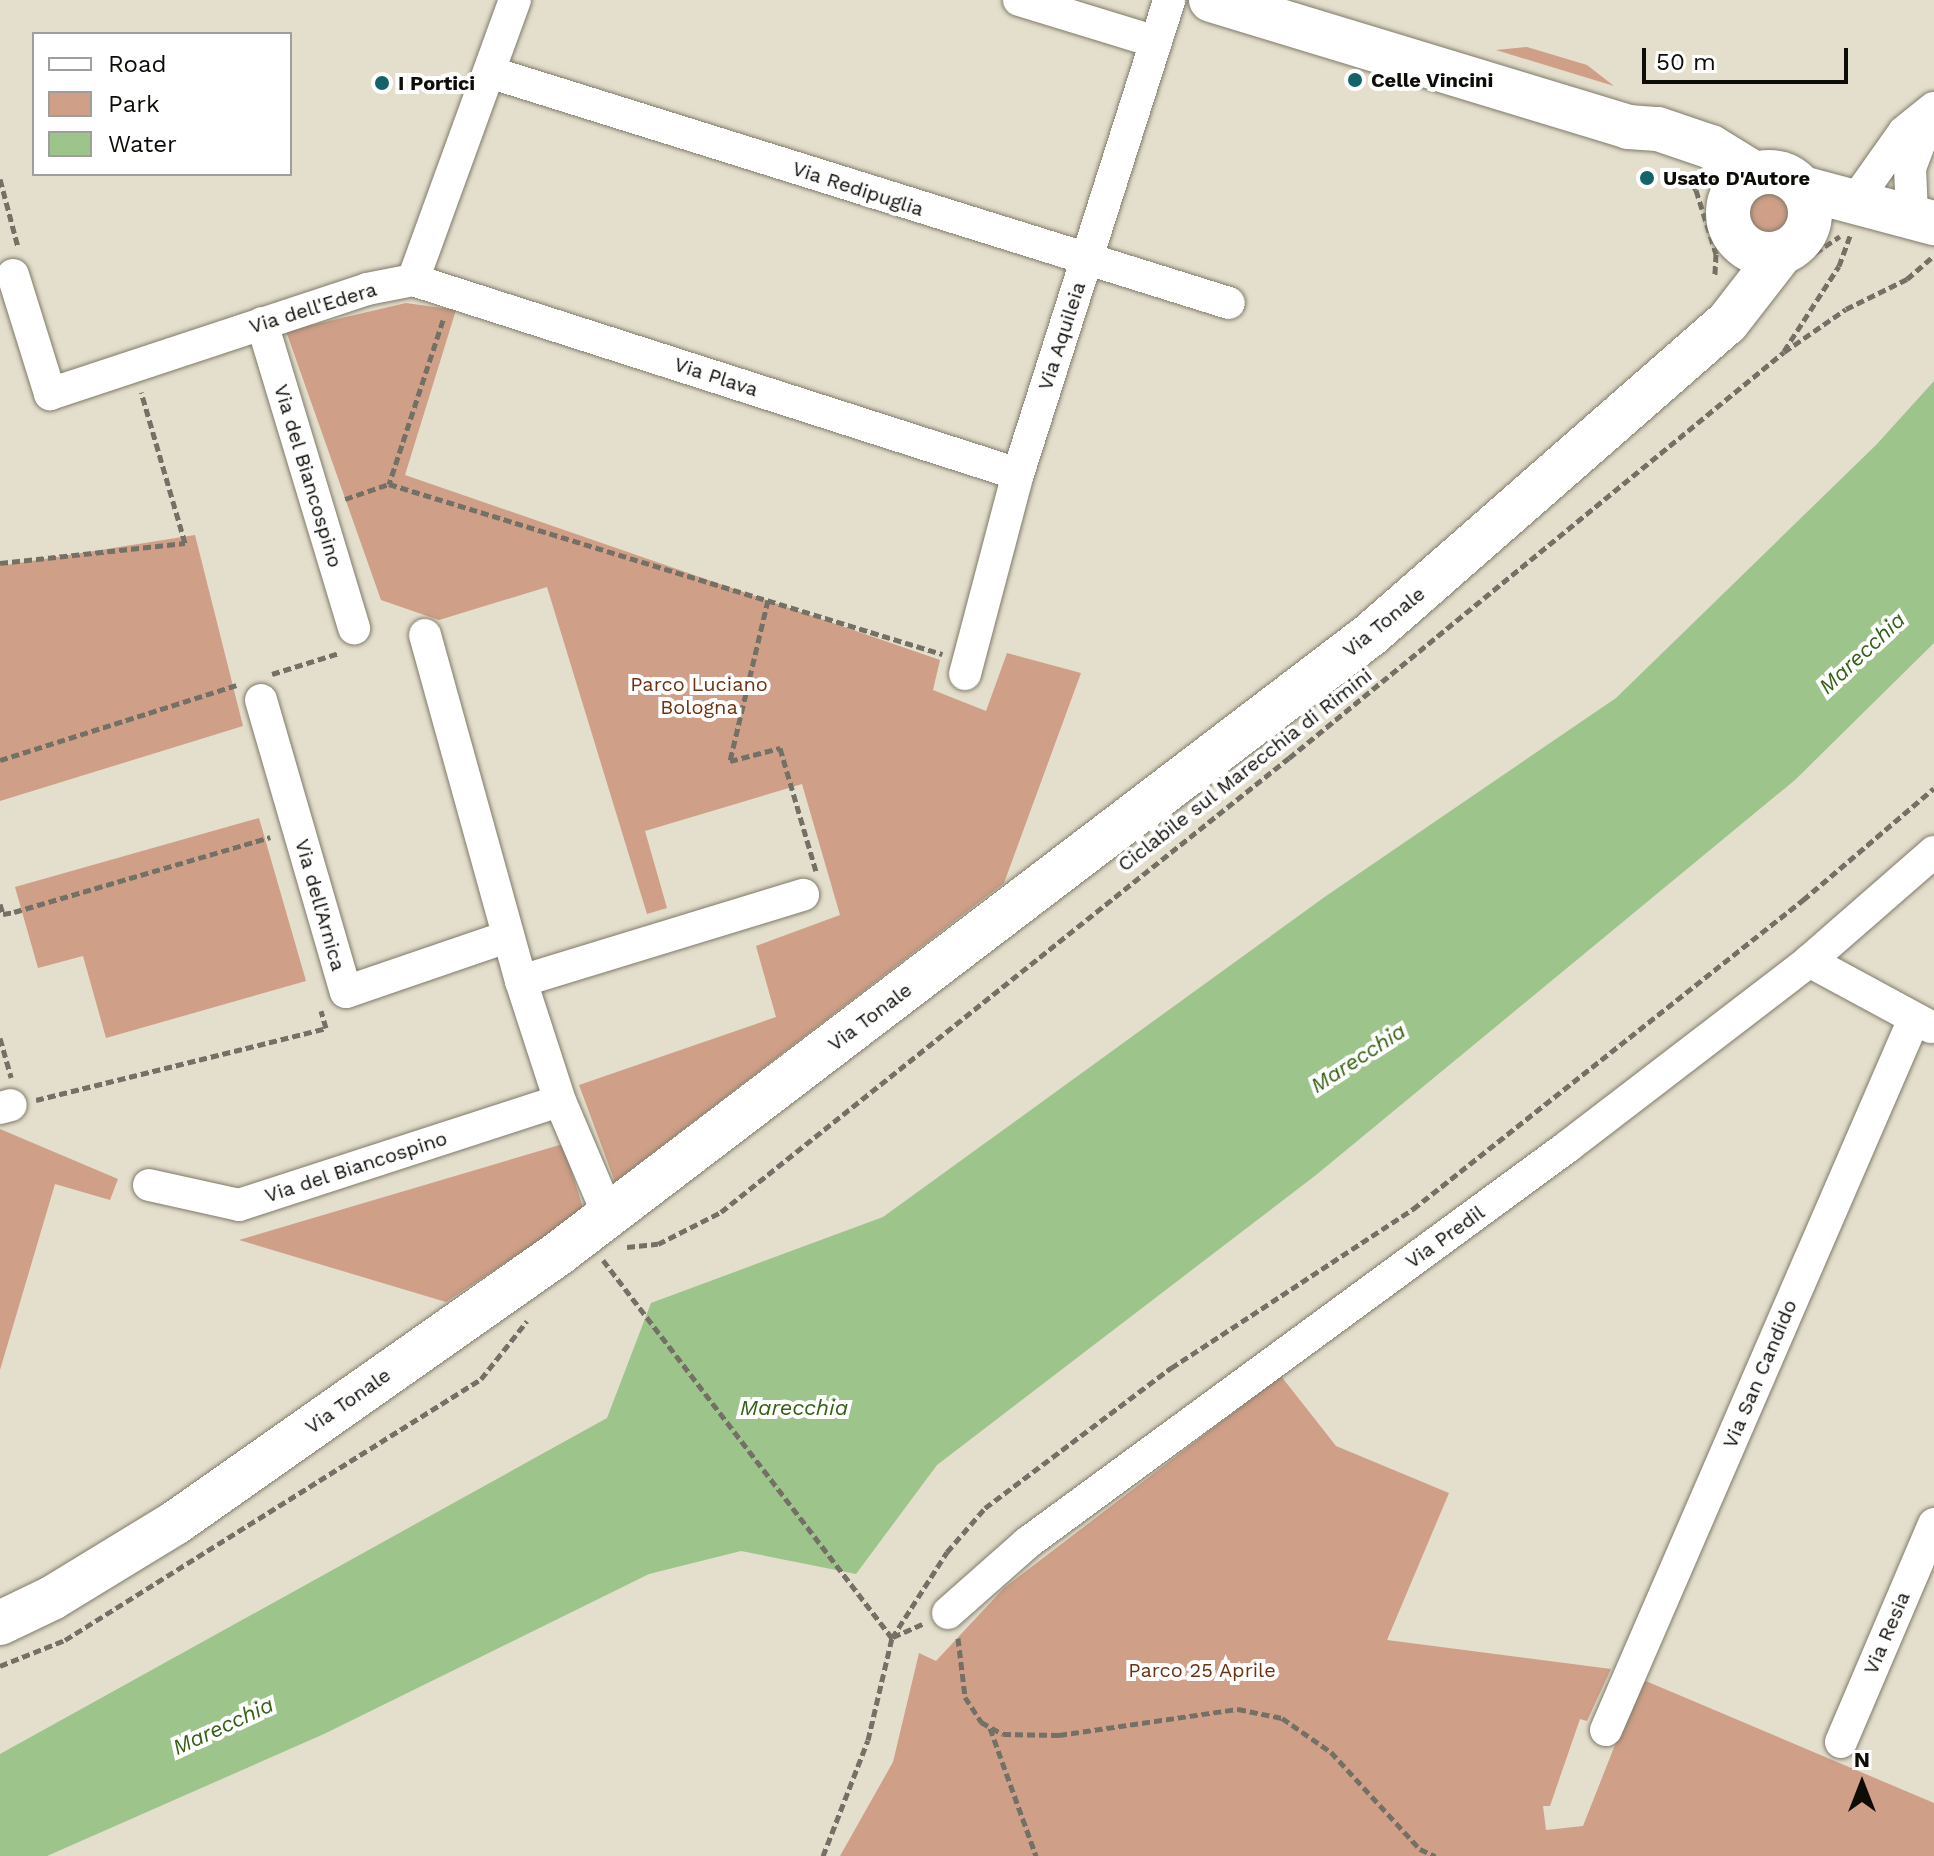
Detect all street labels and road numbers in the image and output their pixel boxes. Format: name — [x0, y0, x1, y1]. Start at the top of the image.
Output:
street label: Via Redipuglia — [789, 156, 927, 222]
street label: Via dell'Edera — [246, 277, 380, 339]
street label: Via Aquileia — [1033, 278, 1091, 394]
street label: Via Plava — [671, 352, 761, 402]
street label: Via del Biancospino — [269, 381, 347, 571]
street label: Via Tonale — [1338, 581, 1430, 663]
street label: Ciclabile sul Marecchia di Rimini — [1113, 663, 1377, 877]
street label: Via dell'Arnica — [290, 836, 350, 974]
street label: Via Tonale — [823, 977, 917, 1057]
street label: Via del Biancospino — [261, 1126, 451, 1208]
street label: Via Predil — [1401, 1200, 1489, 1274]
street label: Via San Candido — [1718, 1296, 1802, 1452]
street label: Via Tonale — [300, 1363, 396, 1439]
street label: Via Resia — [1859, 1588, 1915, 1678]

